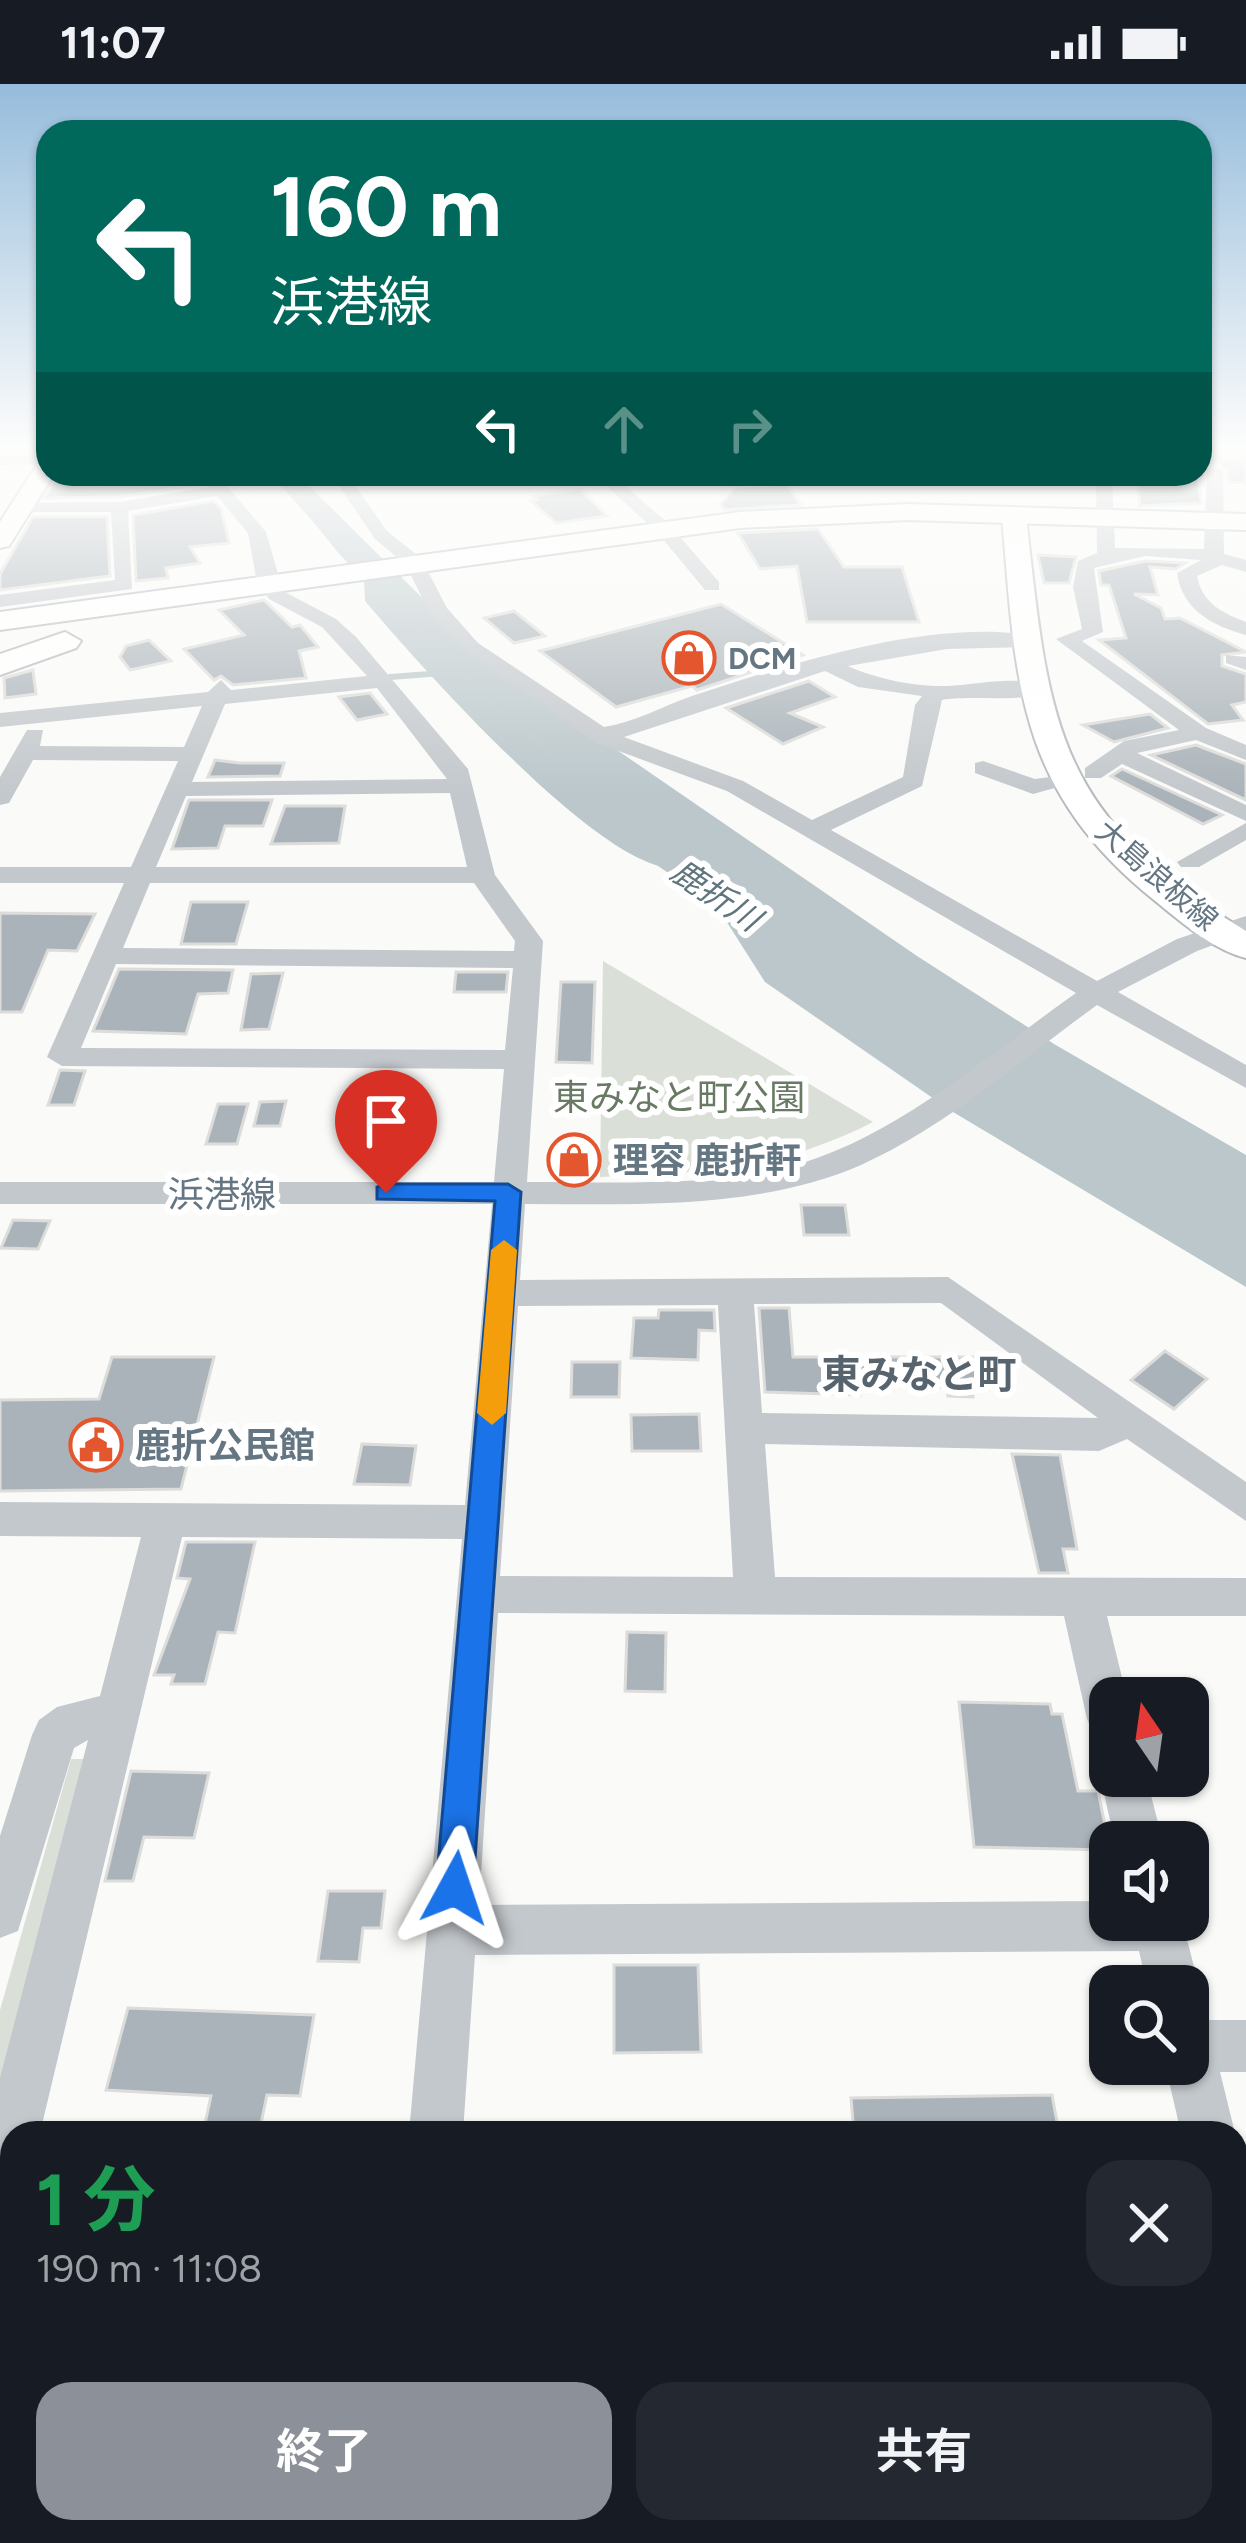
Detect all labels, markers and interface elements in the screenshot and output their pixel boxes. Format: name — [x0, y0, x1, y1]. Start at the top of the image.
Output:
text: 11:07 — [60, 15, 166, 69]
text: 160 m — [270, 156, 502, 257]
icon: left — [72, 168, 228, 324]
text: 浜港線 — [270, 270, 432, 335]
icon: left — [465, 396, 531, 462]
icon: ahead — [591, 396, 657, 462]
icon: right — [717, 396, 783, 462]
shop icon: DCM — [661, 630, 717, 686]
place label: DCM — [728, 640, 796, 677]
street label: 大島浪板線 — [1088, 812, 1226, 938]
water label: 鹿折川 — [664, 851, 770, 941]
pin — [335, 1070, 437, 1193]
park label: 東みなと町公園 — [553, 1076, 805, 1119]
icon: arrive — [353, 1088, 419, 1154]
shop icon: 理容 鹿折軒 — [546, 1132, 602, 1188]
place label: 理容 鹿折軒 — [613, 1139, 802, 1182]
street label: 浜港線 — [168, 1173, 276, 1216]
district label: 東みなと町 — [821, 1351, 1017, 1398]
public building icon: 鹿折公民館 — [68, 1417, 124, 1473]
place label: 鹿折公民館 — [135, 1424, 315, 1467]
north arrow — [1089, 1677, 1209, 1797]
map controls — [1089, 1677, 1209, 2085]
button: sound — [1089, 1821, 1209, 1941]
position arrow — [392, 1825, 518, 1951]
button: search — [1089, 1965, 1209, 2085]
text: 1 分 — [36, 2157, 156, 2243]
button: close — [1086, 2160, 1212, 2286]
text: 190 m · 11:08 — [36, 2245, 262, 2292]
button: 終了 — [36, 2382, 612, 2520]
button: 共有 — [636, 2382, 1212, 2520]

